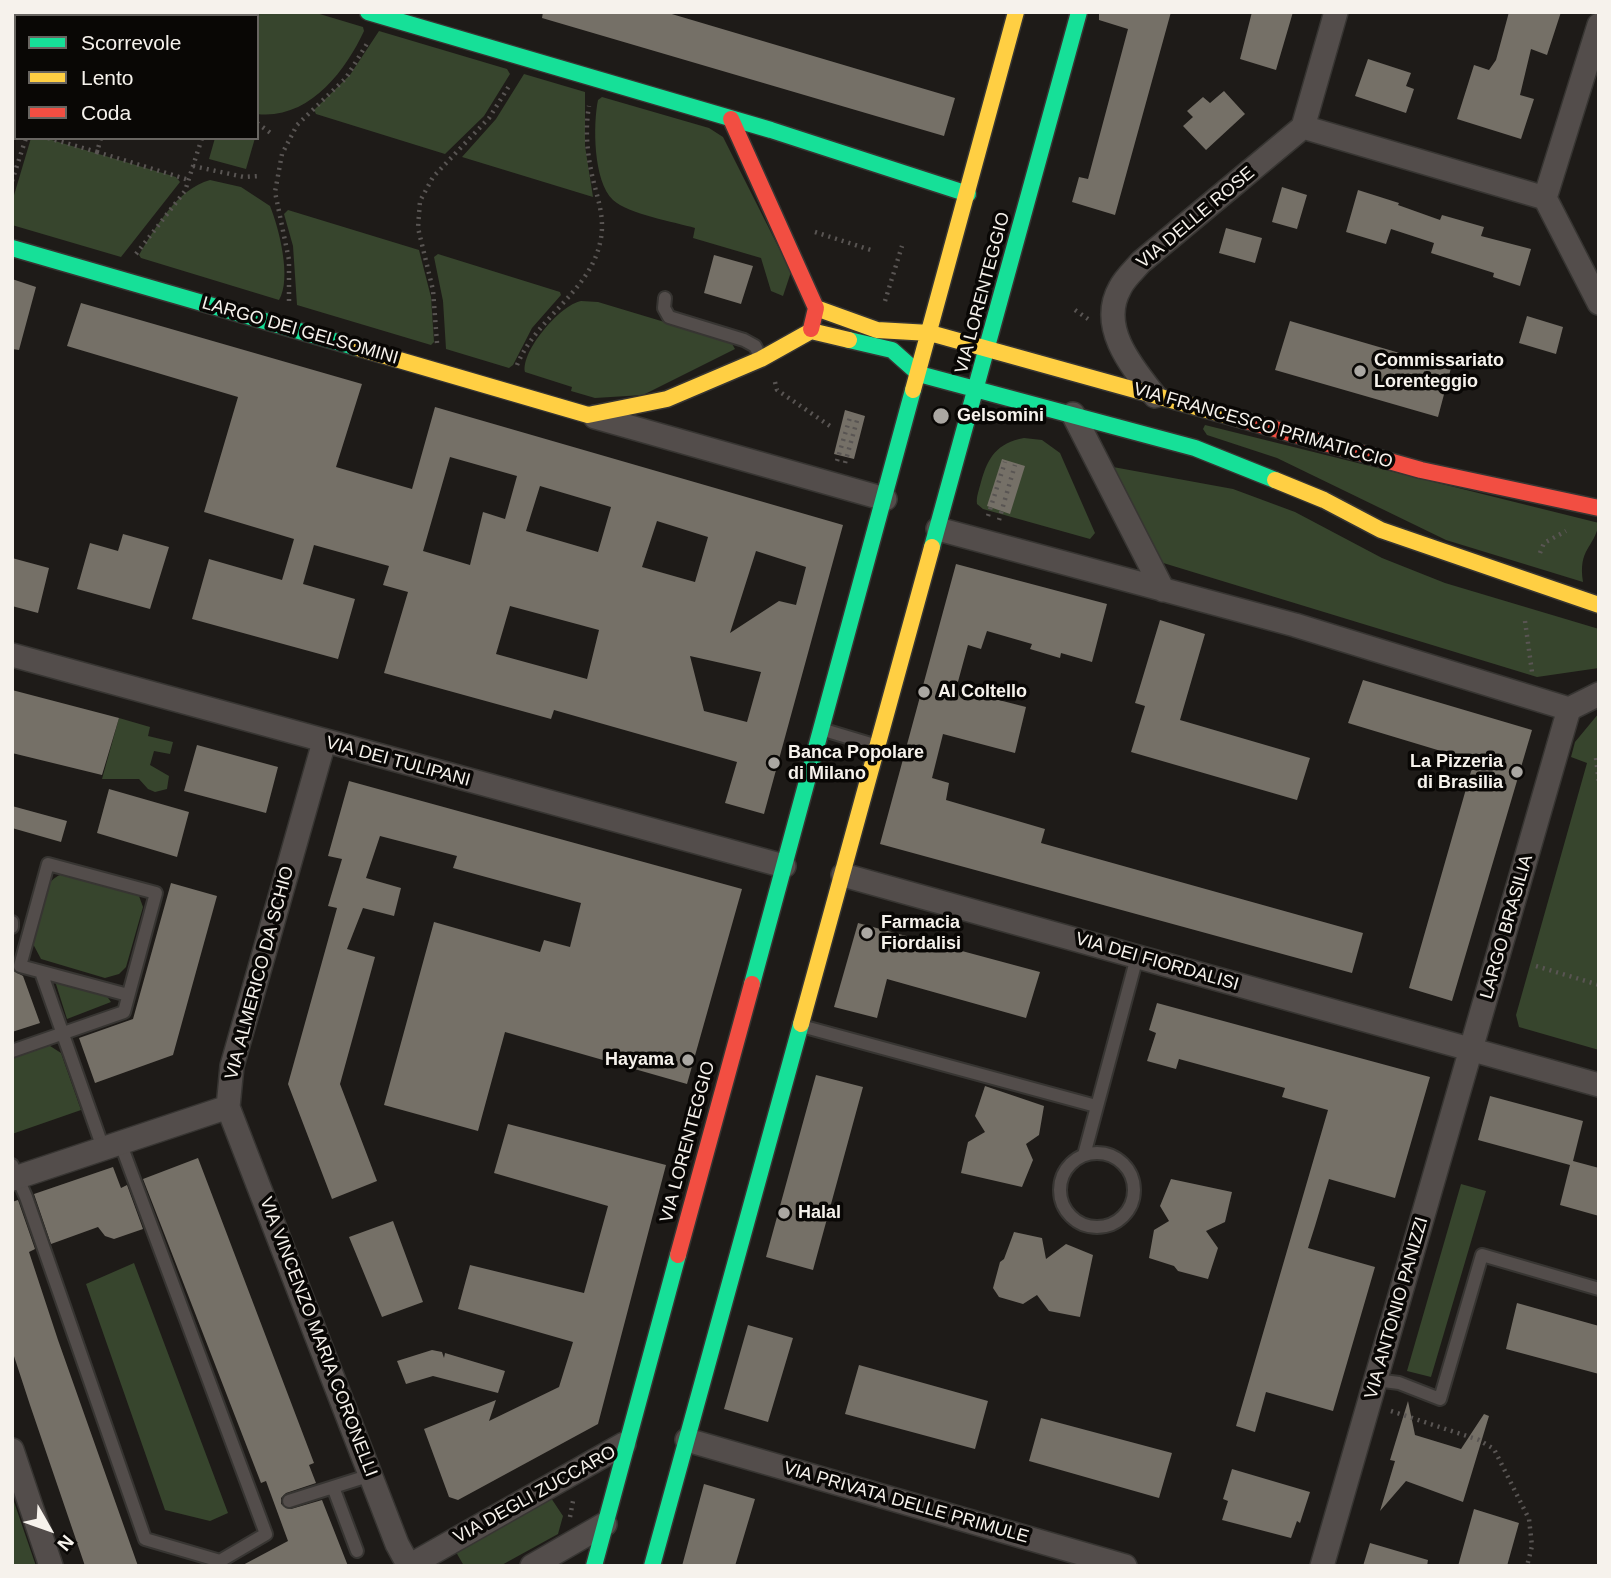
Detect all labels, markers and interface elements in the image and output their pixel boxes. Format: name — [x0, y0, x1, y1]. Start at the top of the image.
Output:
legend — [14, 14, 259, 140]
text: Scorrevole — [81, 31, 181, 54]
text: Lento — [81, 66, 134, 89]
text: Coda — [81, 101, 131, 124]
street label: VIA DELLE ROSE — [1133, 162, 1259, 274]
street label: VIA LORENTEGGIO — [951, 210, 1015, 376]
street label: LARGO DEI GELSOMINI — [199, 293, 401, 369]
place label: Commissariato Lorenteggio — [1374, 350, 1504, 392]
marker: Commissariato Lorenteggio — [1352, 363, 1368, 379]
street label: VIA FRANCESCO PRIMATICCIO — [1131, 379, 1395, 473]
place label: Gelsomini — [957, 405, 1044, 427]
marker: Gelsomini — [931, 406, 951, 426]
place label: Al Coltello — [938, 681, 1027, 703]
marker: Al Coltello — [916, 684, 932, 700]
street label: VIA DEI TULIPANI — [323, 732, 473, 792]
place label: Banca Popolare di Milano — [788, 742, 924, 784]
place label: La Pizzeria di Brasilia — [1410, 751, 1503, 794]
marker: Banca Popolare di Milano — [766, 755, 782, 771]
marker: La Pizzeria di Brasilia — [1509, 764, 1525, 780]
street label: LARGO BRASILIA — [1476, 852, 1538, 1002]
street label: VIA ALMERICO DA SCHIO — [221, 864, 299, 1082]
place label: Farmacia Fiordalisi — [881, 912, 961, 954]
marker: Farmacia Fiordalisi — [859, 925, 875, 941]
street label: VIA DEI FIORDALISI — [1073, 928, 1241, 996]
place label: Hayama — [605, 1049, 674, 1071]
marker: Hayama — [680, 1052, 696, 1068]
street label: VIA LORENTEGGIO — [656, 1059, 720, 1225]
street label: VIA VINCENZO MARIA CORONELLI — [255, 1194, 381, 1480]
place label: Halal — [798, 1202, 841, 1224]
marker: Halal — [776, 1205, 792, 1221]
street label: VIA ANTONIO PANIZZI — [1361, 1214, 1433, 1402]
street label: VIA DEGLI ZUCCARO — [450, 1441, 620, 1549]
street label: VIA PRIVATA DELLE PRIMULE — [781, 1458, 1031, 1548]
north arrow — [14, 1494, 84, 1564]
text: N — [53, 1531, 78, 1555]

